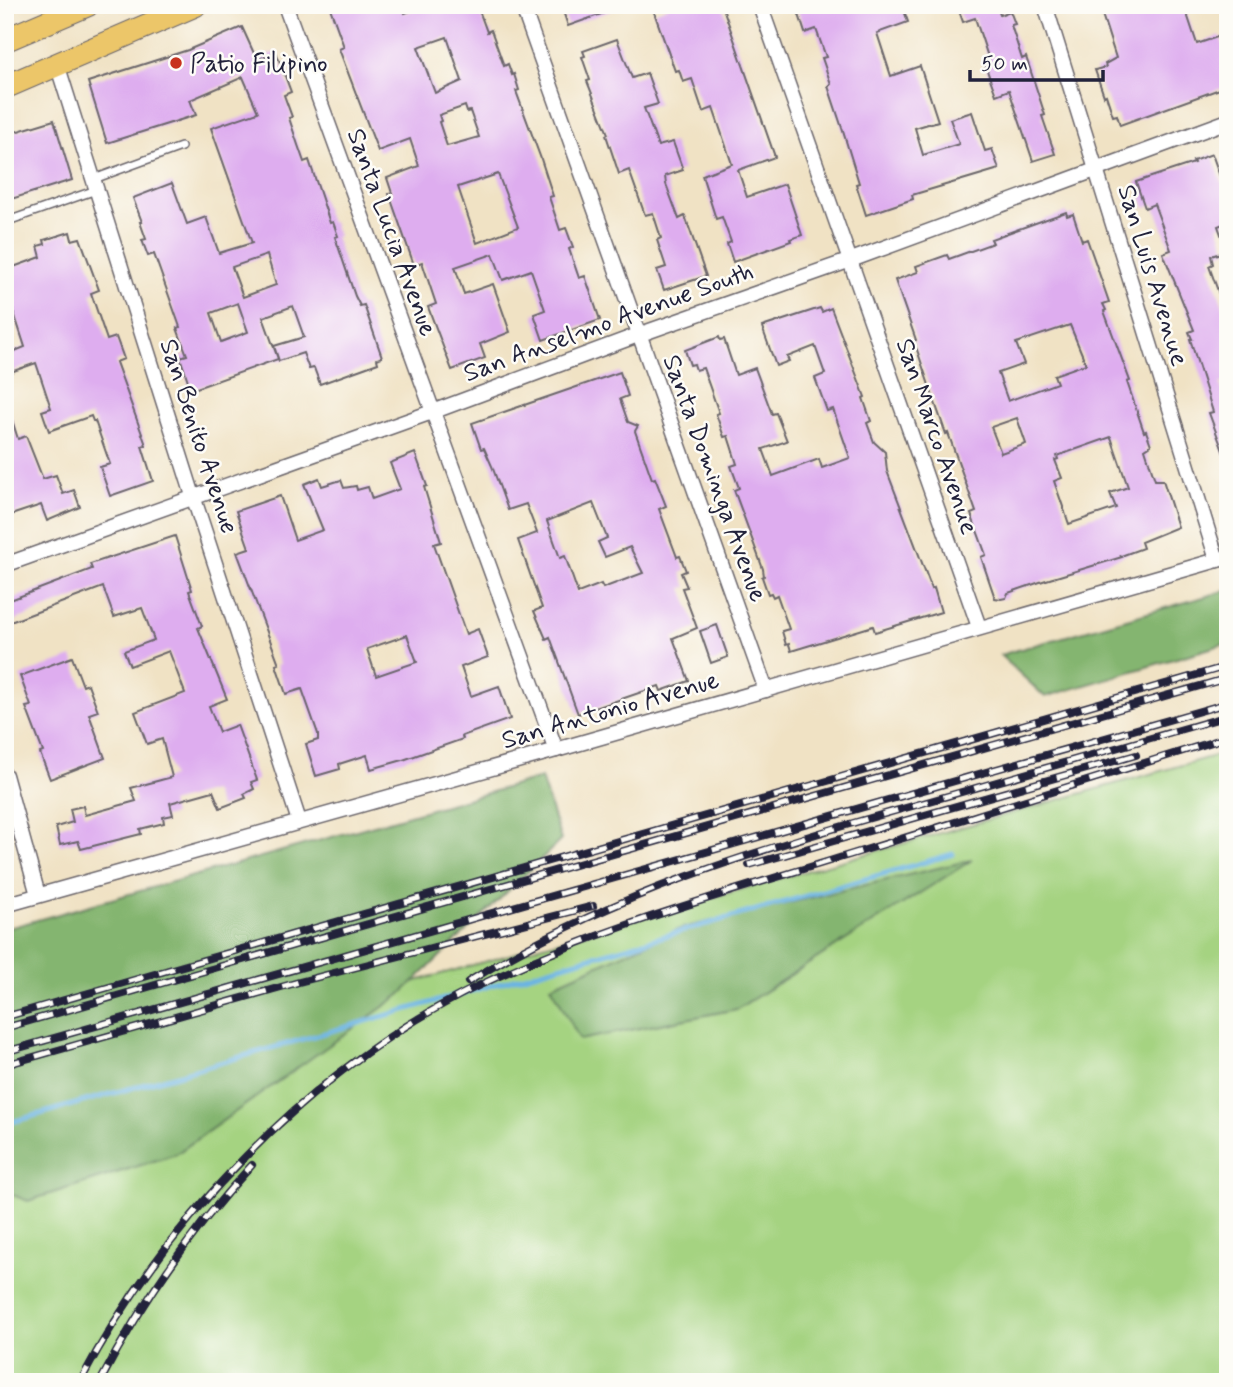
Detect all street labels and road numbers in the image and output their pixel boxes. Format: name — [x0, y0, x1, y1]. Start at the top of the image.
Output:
street label: Santa Lucia Avenue — [338, 124, 444, 341]
street label: San Luis Avenue — [1108, 181, 1196, 371]
street label: San Anselmo Avenue South — [459, 255, 758, 391]
street label: San Marco Avenue — [887, 334, 986, 539]
street label: San Benito Avenue — [151, 335, 246, 538]
street label: Santa Dominga Avenue — [654, 350, 775, 607]
street label: San Antonio Avenue — [498, 664, 723, 758]

